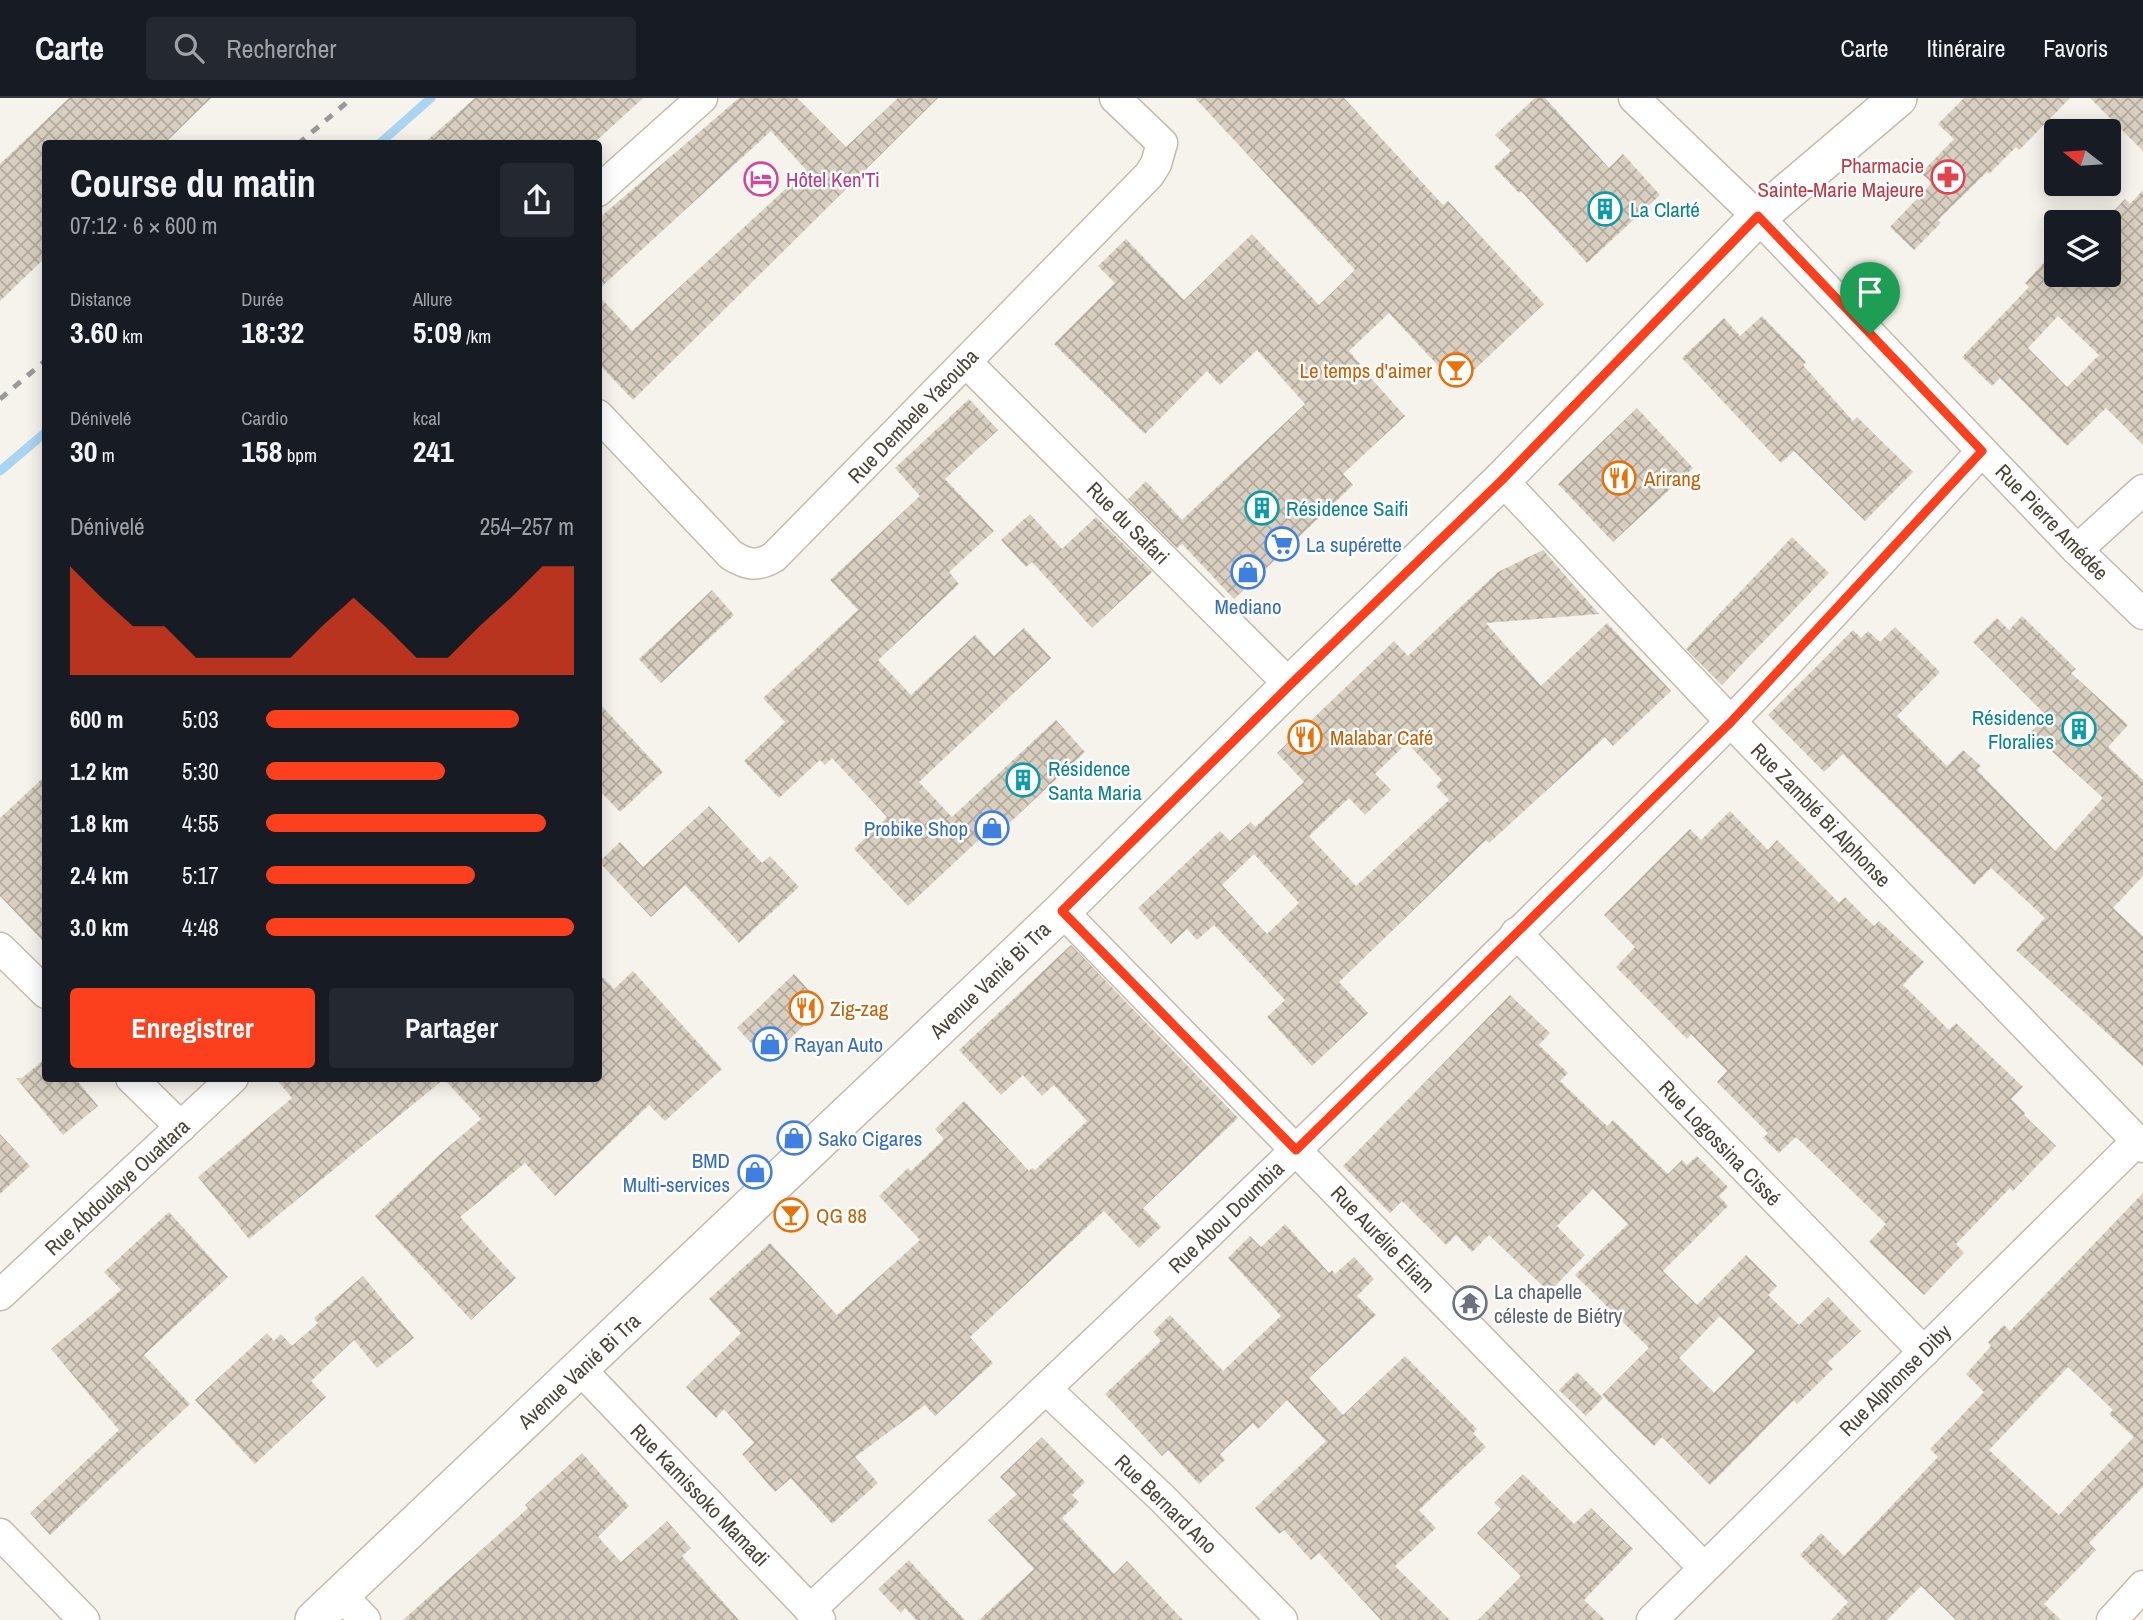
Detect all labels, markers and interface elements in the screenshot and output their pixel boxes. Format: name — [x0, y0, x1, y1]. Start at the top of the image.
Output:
search box — [146, 17, 636, 80]
text: Carte — [35, 26, 104, 70]
icon: search — [170, 29, 208, 67]
text: Rechercher — [226, 31, 336, 66]
text: Carte — [1840, 32, 1889, 64]
text: Itinéraire — [1927, 32, 2005, 64]
text: Favoris — [2043, 32, 2108, 64]
north arrow — [2044, 119, 2121, 196]
map controls — [2044, 119, 2121, 287]
place label: Pharmacie Sainte-Marie Majeure — [1757, 151, 1924, 204]
text: Course du matin — [70, 158, 316, 209]
pharmacy icon: Pharmacie Sainte-Marie Majeure — [1929, 158, 1967, 196]
hotel icon: Hôtel Ken'Ti — [742, 160, 780, 198]
button: share — [500, 163, 574, 237]
place label: Hôtel Ken'Ti — [786, 165, 880, 194]
building icon: La Clarté — [1586, 190, 1624, 228]
place label: La Clarté — [1630, 195, 1700, 224]
text: 07:12 · 6 × 600 m — [70, 210, 217, 241]
button: layers — [2044, 210, 2121, 287]
pin — [1840, 262, 1900, 334]
icon: arrive — [1851, 273, 1889, 311]
text: Distance — [70, 286, 131, 312]
text: Durée — [241, 286, 284, 312]
text: Allure — [413, 286, 452, 312]
text: 3.60 — [70, 312, 118, 352]
text: 18:32 — [241, 312, 304, 352]
text: 5:09 — [413, 312, 462, 352]
text: km — [118, 323, 143, 349]
text: /km — [462, 323, 491, 349]
street label: Rue Dembele Yacouba — [841, 342, 985, 490]
bar icon: Le temps d'aimer — [1437, 351, 1475, 389]
place label: Le temps d'aimer — [1299, 356, 1432, 385]
text: Dénivelé — [70, 405, 131, 431]
text: Cardio — [241, 405, 288, 431]
text: kcal — [413, 405, 440, 431]
text: 30 — [70, 431, 97, 471]
text: 158 — [241, 431, 282, 471]
text: 241 — [413, 431, 454, 471]
text: m — [97, 442, 115, 468]
text: bpm — [282, 442, 317, 468]
street label: Rue Pierre Amédée — [1989, 458, 2115, 586]
restaurant icon: Arirang — [1600, 459, 1638, 497]
place label: Arirang — [1643, 464, 1701, 493]
street label: Rue du Safari — [1080, 475, 1176, 571]
building icon: Résidence Saifi — [1243, 489, 1281, 527]
place label: Résidence Saifi — [1286, 494, 1409, 523]
text: Dénivelé — [70, 511, 144, 542]
text: 254–257 m — [480, 511, 574, 542]
supermarket icon: La supérette — [1263, 525, 1301, 563]
place label: La supérette — [1306, 530, 1402, 559]
shop icon: Mediano — [1229, 553, 1267, 591]
place label: Mediano — [1214, 592, 1282, 621]
place label: Résidence Floralies — [1972, 703, 2054, 756]
text: 600 m — [70, 704, 123, 735]
text: 5:03 — [182, 704, 219, 735]
building icon: Résidence Floralies — [2060, 710, 2098, 748]
restaurant icon: Malabar Café — [1286, 718, 1324, 756]
place label: Malabar Café — [1330, 723, 1433, 752]
street label: Rue Zamblé Bi Alphonse — [1744, 736, 1898, 894]
place label: Résidence Santa Maria — [1048, 754, 1142, 807]
text: 1.2 km — [70, 756, 129, 787]
text: 5:30 — [182, 756, 219, 787]
building icon: Résidence Santa Maria — [1004, 761, 1042, 799]
text: 1.8 km — [70, 808, 129, 839]
text: 4:55 — [182, 808, 219, 839]
shop icon: Probike Shop — [973, 809, 1011, 847]
place label: Probike Shop — [864, 814, 968, 843]
text: 2.4 km — [70, 860, 129, 891]
text: 5:17 — [182, 860, 219, 891]
text: 3.0 km — [70, 912, 129, 943]
text: 4:48 — [182, 912, 219, 943]
street label: Avenue Vanié Bi Tra — [923, 915, 1057, 1046]
button: Enregistrer — [70, 988, 315, 1068]
button: Partager — [329, 988, 574, 1068]
restaurant icon: Zig-zag — [787, 989, 825, 1027]
place label: Zig-zag — [830, 994, 889, 1023]
shop icon: Rayan Auto — [751, 1025, 789, 1063]
place label: Rayan Auto — [794, 1030, 883, 1059]
street label: Rue Logossina Cissé — [1652, 1074, 1788, 1212]
street label: Rue Abdoulaye Ouattara — [38, 1112, 196, 1262]
shop icon: Sako Cigares — [775, 1119, 813, 1157]
place label: Sako Cigares — [818, 1124, 922, 1153]
place label: BMD Multi-services — [623, 1146, 730, 1199]
shop icon: BMD Multi-services — [736, 1153, 774, 1191]
street label: Rue Abou Doumbia — [1162, 1154, 1290, 1280]
street label: Rue Aurélie Eliam — [1324, 1179, 1442, 1299]
bar icon: QG 88 — [772, 1196, 810, 1234]
place label: QG 88 — [816, 1201, 867, 1230]
place label: La chapelle céleste de Biétry — [1494, 1277, 1623, 1330]
temple icon: La chapelle céleste de Biétry — [1451, 1284, 1489, 1322]
street label: Avenue Vanié Bi Tra — [511, 1306, 647, 1436]
street label: Rue Alphonse Diby — [1833, 1317, 1958, 1442]
street label: Rue Kamissoko Mamadi — [624, 1417, 776, 1573]
street label: Rue Bernard Ano — [1108, 1448, 1224, 1560]

